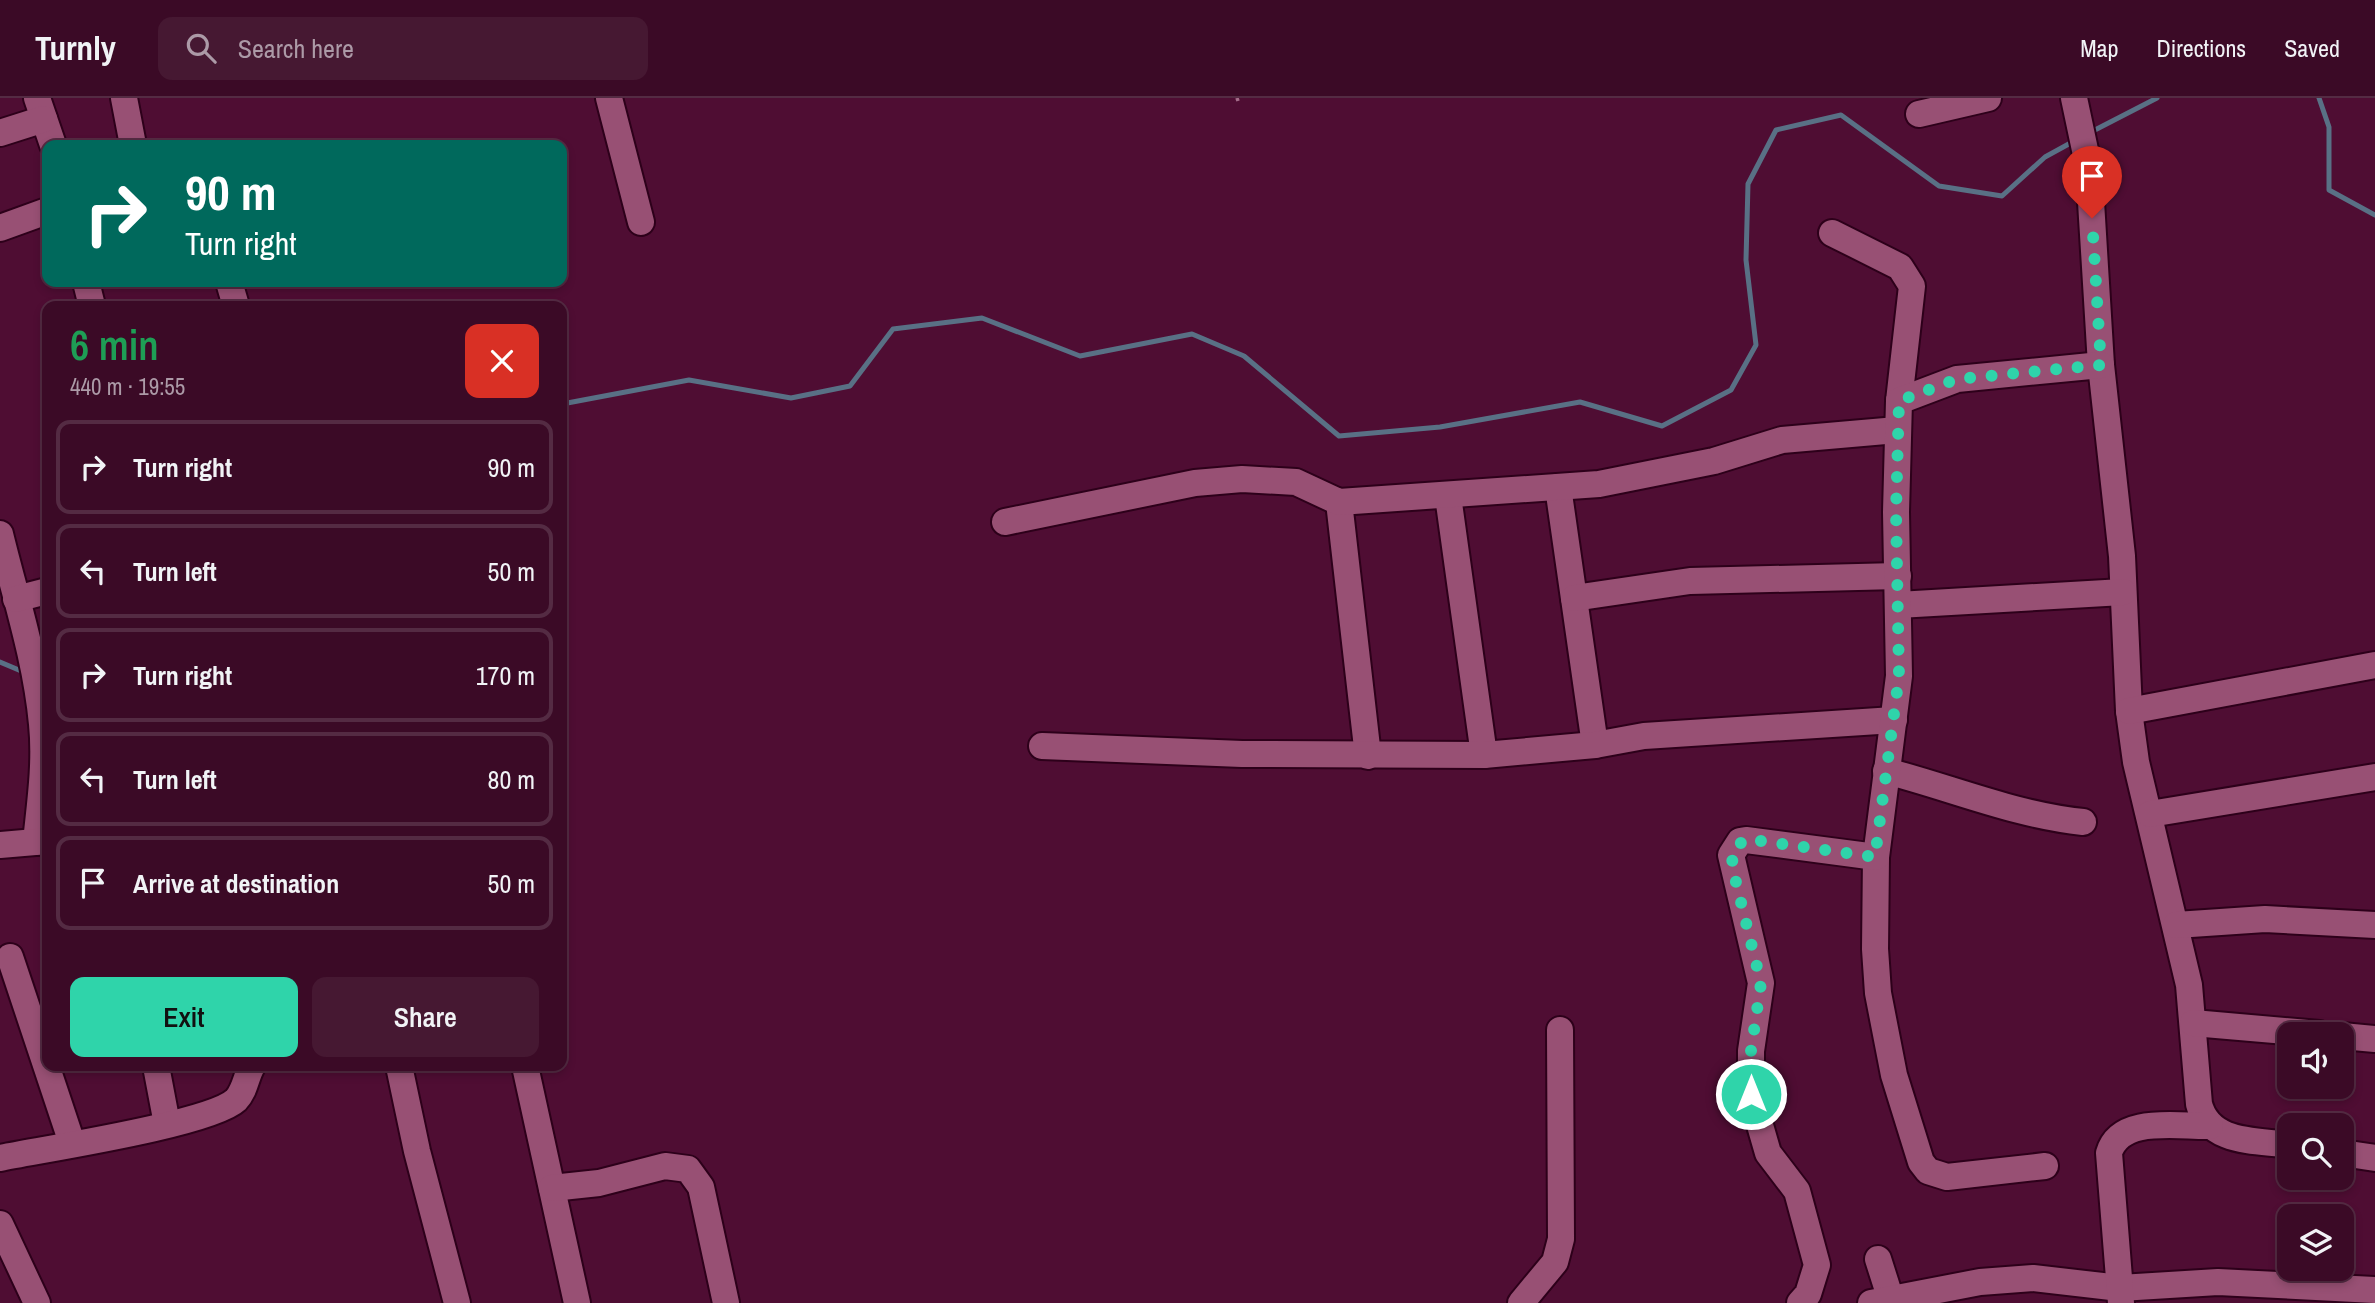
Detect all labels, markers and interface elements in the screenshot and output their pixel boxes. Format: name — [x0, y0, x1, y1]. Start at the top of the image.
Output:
search box — [158, 17, 648, 80]
text: Turnly — [35, 26, 116, 70]
icon: search — [182, 29, 220, 67]
text: Search here — [238, 31, 354, 66]
text: Map — [2080, 32, 2118, 64]
text: Directions — [2156, 32, 2246, 64]
text: Saved — [2284, 32, 2340, 64]
pin — [2062, 146, 2122, 218]
icon: arrive — [2073, 157, 2111, 195]
text: 90 m — [185, 159, 277, 225]
icon: right — [70, 168, 161, 259]
text: Turn right — [185, 222, 297, 265]
text: 6 min — [70, 317, 159, 373]
button: close — [465, 324, 539, 398]
text: 440 m · 19:55 — [70, 371, 185, 402]
icon: right — [74, 448, 112, 486]
text: Turn right — [133, 450, 232, 485]
text: 90 m — [488, 450, 535, 485]
icon: left — [74, 552, 112, 590]
text: Turn left — [133, 554, 217, 589]
text: 50 m — [488, 554, 535, 589]
icon: right — [74, 656, 112, 694]
text: Turn right — [133, 658, 232, 693]
text: 170 m — [476, 658, 535, 693]
icon: left — [74, 760, 112, 798]
text: Turn left — [133, 762, 217, 797]
text: 80 m — [488, 762, 535, 797]
icon: arrive — [74, 864, 112, 902]
text: Arrive at destination — [133, 866, 339, 901]
text: 50 m — [488, 866, 535, 901]
button: Exit — [70, 977, 298, 1057]
button: Share — [312, 977, 539, 1057]
map controls — [2277, 1022, 2354, 1281]
button: sound — [2277, 1022, 2354, 1099]
position arrow — [1714, 1057, 1788, 1131]
button: search — [2277, 1113, 2354, 1190]
button: layers — [2277, 1204, 2354, 1281]

